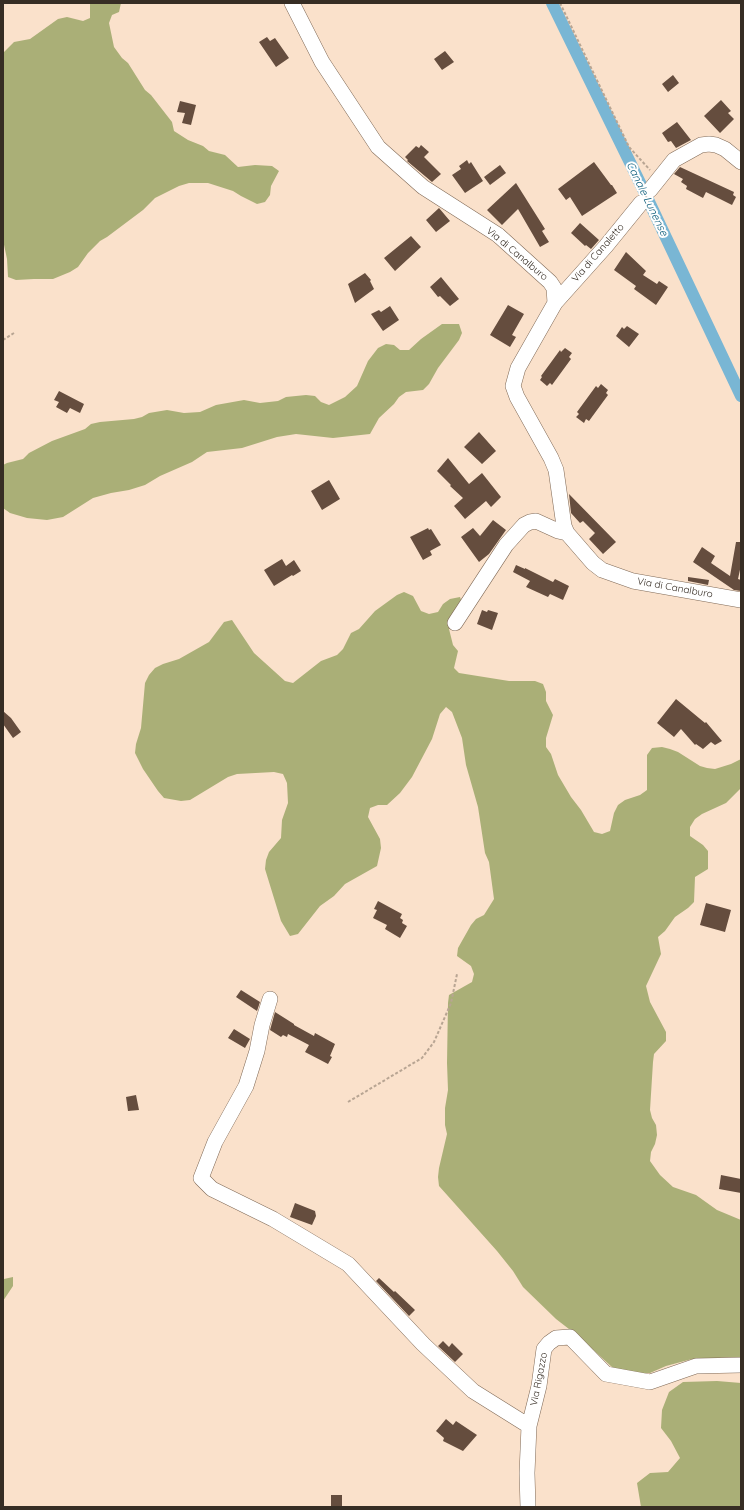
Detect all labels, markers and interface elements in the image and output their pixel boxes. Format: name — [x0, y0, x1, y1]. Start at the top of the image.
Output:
water label: Canale Lunense — [623, 160, 671, 238]
street label: Via di Canaletto — [569, 221, 627, 285]
street label: Via di Canalburo — [484, 225, 550, 283]
street label: Via di Canalburo — [636, 575, 714, 601]
street label: Via Rigazzo — [528, 1351, 550, 1407]

